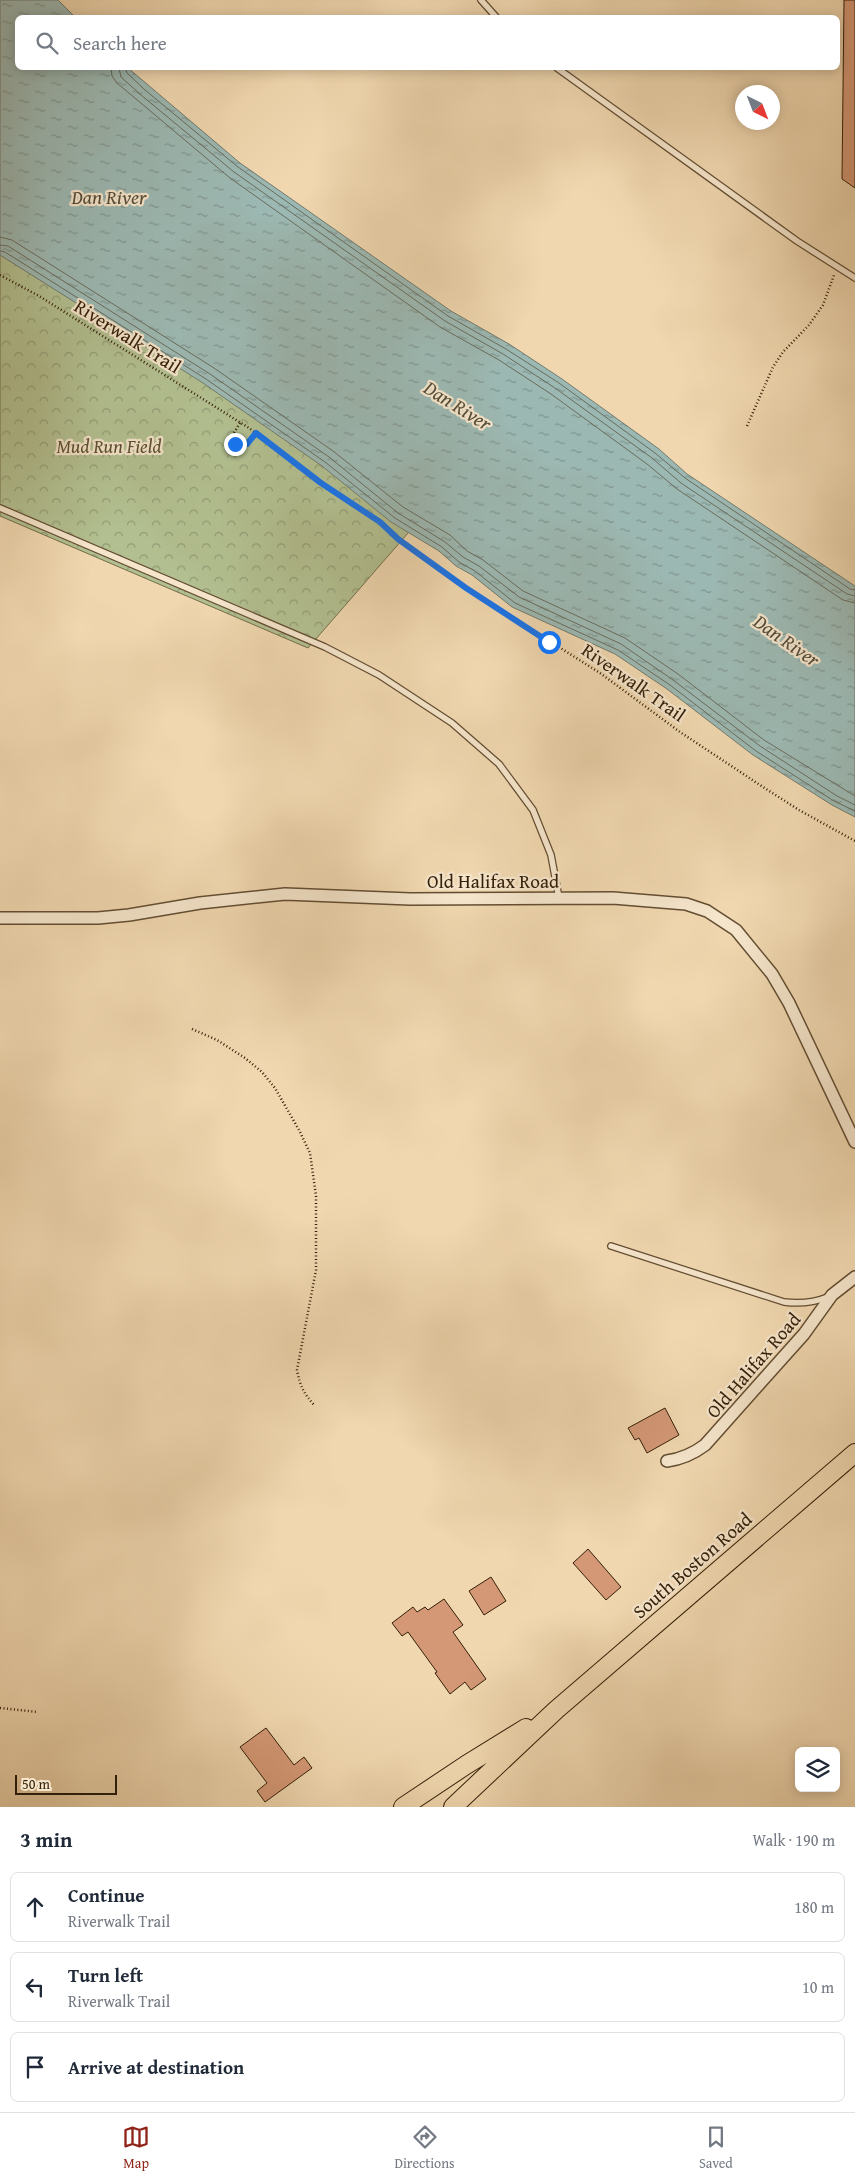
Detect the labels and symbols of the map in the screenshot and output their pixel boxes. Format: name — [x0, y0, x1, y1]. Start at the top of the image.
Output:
north arrow — [735, 85, 780, 130]
water label: Dan River — [71, 182, 147, 211]
street label: Riverwalk Trail — [69, 292, 187, 380]
water label: Dan River — [418, 372, 498, 437]
park label: Mud Run Field — [56, 432, 162, 460]
route end — [224, 433, 247, 456]
water label: Dan River — [747, 606, 826, 674]
route start — [538, 631, 561, 654]
street label: Riverwalk Trail — [576, 636, 692, 728]
street label: Old Halifax Road — [427, 867, 560, 895]
street label: Old Halifax Road — [699, 1305, 807, 1424]
street label: South Boston Road — [626, 1505, 758, 1625]
scale bar — [15, 1772, 118, 1795]

